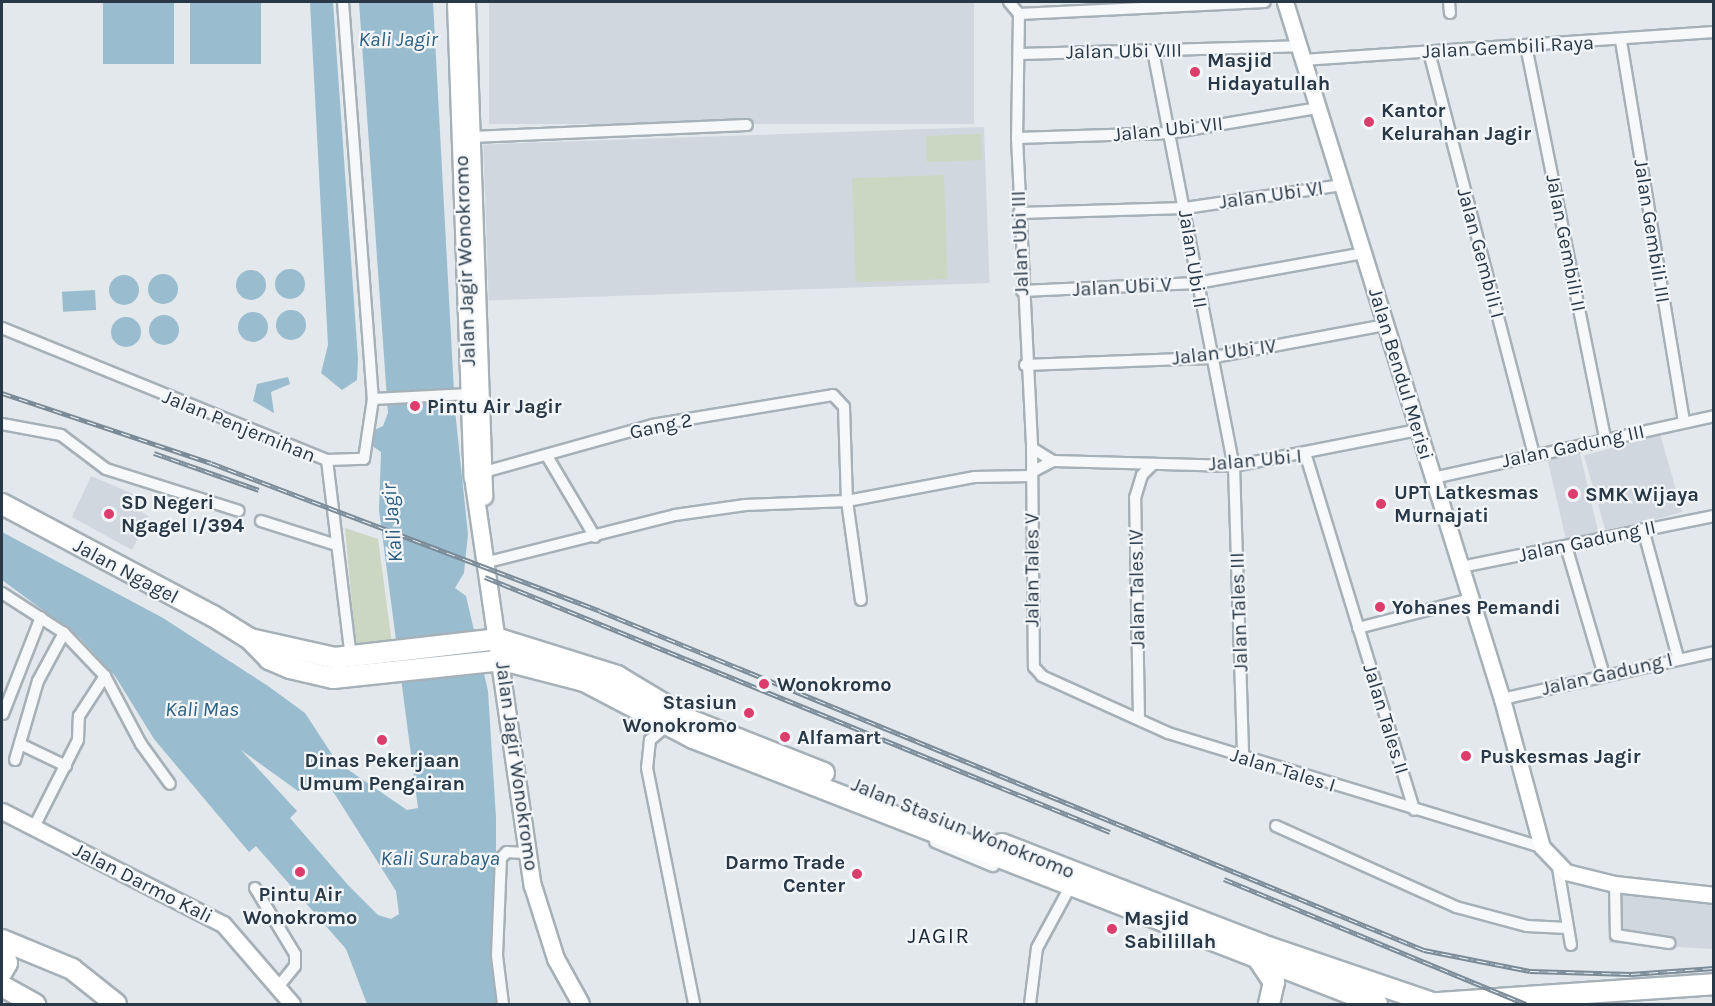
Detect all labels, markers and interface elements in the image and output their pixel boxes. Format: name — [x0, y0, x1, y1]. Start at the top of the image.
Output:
water label: Kali Jagir — [358, 26, 438, 52]
street label: Jalan Gembili Raya — [1421, 31, 1595, 63]
street label: Jalan Ubi VIII — [1066, 38, 1182, 64]
place label: Masjid Hidayatullah — [1207, 48, 1330, 95]
marker: Masjid Hidayatullah — [1188, 65, 1202, 79]
place label: Kantor Kelurahan Jagir — [1381, 98, 1531, 145]
street label: Jalan Ubi VII — [1112, 111, 1224, 147]
marker: Kantor Kelurahan Jagir — [1362, 115, 1376, 129]
street label: Jalan Jagir Wonokromo — [449, 155, 481, 367]
street label: Jalan Gembili III — [1629, 157, 1675, 305]
street label: Jalan Gembili II — [1541, 172, 1591, 314]
street label: Jalan Ubi VI — [1217, 176, 1325, 214]
street label: Jalan Gembili I — [1452, 185, 1510, 321]
street label: Jalan Ubi III — [1006, 190, 1034, 296]
street label: Jalan Ubi II — [1173, 208, 1213, 310]
street label: Jalan Ubi V — [1072, 272, 1172, 302]
street label: Jalan Bendul Merisi — [1363, 285, 1439, 463]
street label: Jalan Ubi IV — [1170, 334, 1278, 370]
street label: Jalan Penjernihan — [159, 384, 319, 468]
place label: Pintu Air Jagir — [427, 394, 562, 418]
marker: Pintu Air Jagir — [408, 399, 422, 413]
street label: Gang 2 — [627, 408, 695, 444]
street label: Jalan Gadung III — [1499, 419, 1647, 473]
street label: Jalan Ubi I — [1207, 444, 1303, 476]
place label: UPT Latkesmas Murnajati — [1394, 480, 1539, 527]
water label: Kali Jagir — [376, 482, 408, 564]
place label: SMK Wijaya — [1585, 482, 1699, 506]
marker: SMK Wijaya — [1566, 487, 1580, 501]
place label: SD Negeri Ngagel I/394 — [121, 490, 244, 537]
marker: UPT Latkesmas Murnajati — [1372, 495, 1390, 513]
marker: SD Negeri Ngagel I/394 — [102, 507, 116, 521]
street label: Jalan Tales V — [1020, 513, 1044, 627]
street label: Jalan Gadung II — [1516, 515, 1658, 567]
street label: Jalan Tales IV — [1124, 529, 1150, 649]
street label: Jalan Ngagel — [69, 533, 183, 609]
street label: Jalan Tales III — [1225, 552, 1253, 672]
place label: Yohanes Pemandi — [1392, 595, 1560, 619]
marker: Yohanes Pemandi — [1373, 600, 1387, 614]
street label: Jalan Gadung I — [1539, 647, 1675, 701]
street label: Jalan Jagir Wonokromo — [490, 660, 544, 872]
street label: Jalan Tales II — [1358, 661, 1414, 777]
place label: Wonokromo — [777, 672, 892, 696]
marker: Wonokromo — [755, 675, 773, 693]
place label: Stasiun Wonokromo — [622, 690, 737, 737]
water label: Kali Mas — [165, 696, 239, 722]
marker: Stasiun Wonokromo — [742, 706, 756, 720]
place label: Alfamart — [797, 725, 881, 749]
marker: Alfamart — [778, 730, 792, 744]
marker: Dinas Pekerjaan Umum Pengairan — [375, 733, 389, 747]
street label: Jalan Tales I — [1228, 743, 1338, 797]
place label: Puskesmas Jagir — [1480, 744, 1641, 768]
marker: Puskesmas Jagir — [1457, 747, 1475, 765]
place label: Dinas Pekerjaan Umum Pengairan — [299, 749, 465, 796]
street label: Jalan Stasiun Wonokromo — [848, 772, 1078, 884]
street label: Jalan Darmo Kali — [69, 838, 217, 928]
water label: Kali Surabaya — [380, 845, 500, 871]
place label: Darmo Trade Center — [725, 850, 845, 897]
marker: Pintu Air Wonokromo — [293, 865, 307, 879]
marker: Darmo Trade Center — [850, 867, 864, 881]
place label: Pintu Air Wonokromo — [243, 882, 357, 929]
place label: Masjid Sabilillah — [1124, 906, 1216, 953]
marker: Masjid Sabilillah — [1105, 922, 1119, 936]
district label: JAGIR — [908, 924, 970, 950]

